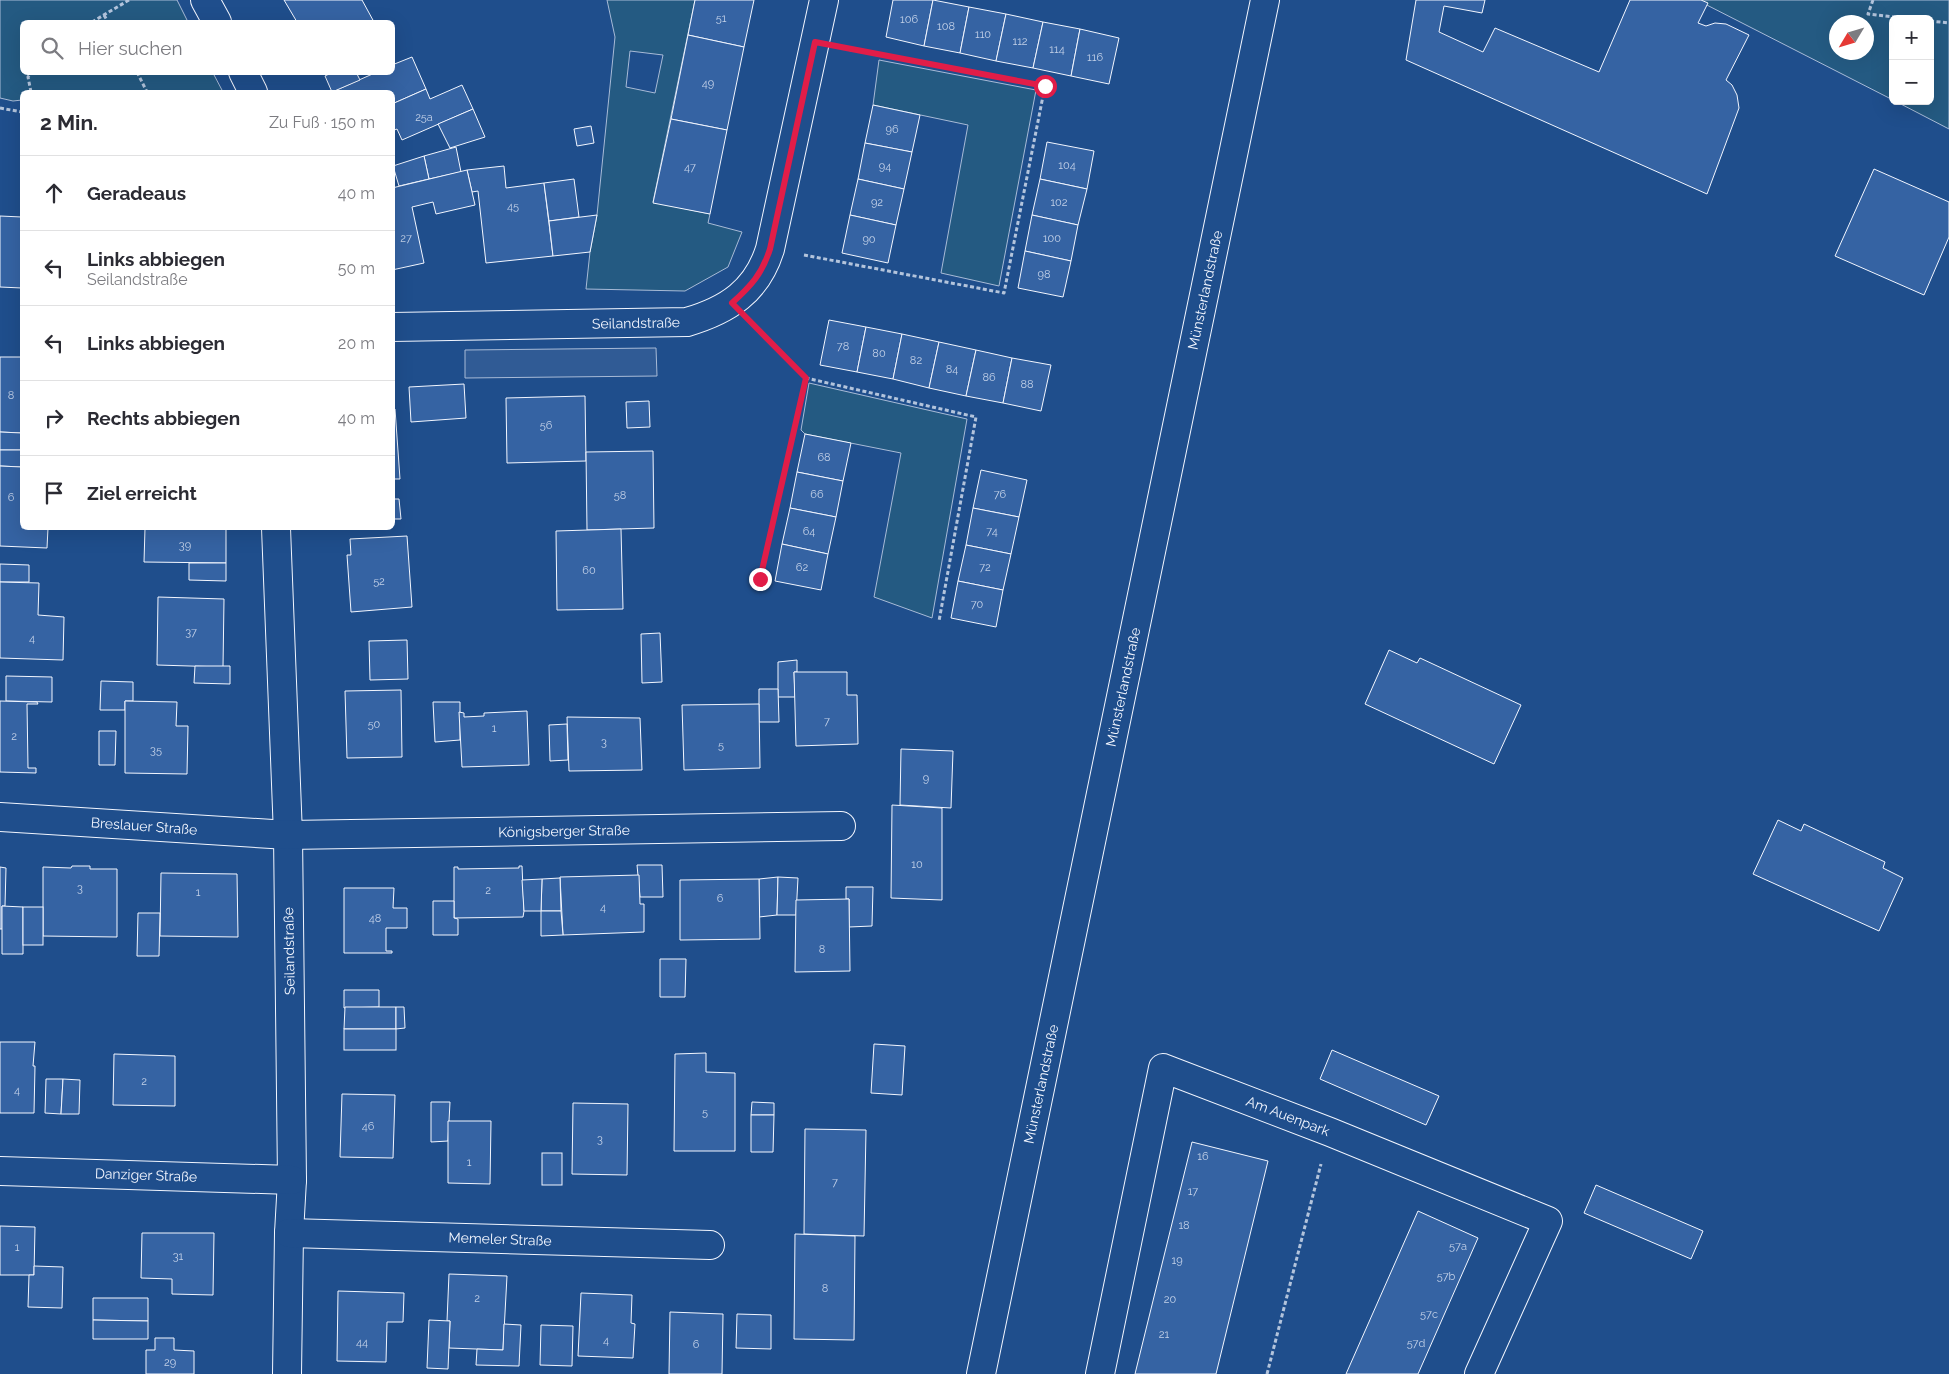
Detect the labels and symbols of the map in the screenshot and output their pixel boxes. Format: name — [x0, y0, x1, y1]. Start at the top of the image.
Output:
house number: 51 — [716, 12, 727, 25]
house number: 106 — [900, 13, 918, 26]
north arrow — [1829, 15, 1874, 60]
house number: 108 — [937, 20, 955, 33]
house number: 110 — [975, 28, 991, 41]
house number: 112 — [1012, 35, 1028, 48]
house number: 114 — [1049, 43, 1065, 56]
house number: 116 — [1087, 51, 1103, 64]
route start — [1034, 75, 1057, 98]
house number: 49 — [702, 77, 714, 90]
house number: 25a — [415, 111, 433, 124]
house number: 96 — [885, 123, 899, 136]
house number: 104 — [1058, 159, 1076, 172]
house number: 94 — [879, 160, 891, 173]
house number: 47 — [684, 161, 696, 174]
house number: 92 — [871, 196, 883, 209]
house number: 102 — [1050, 196, 1068, 209]
house number: 45 — [507, 200, 519, 213]
street label: Münsterlandstraße — [1185, 229, 1225, 351]
house number: 27 — [400, 232, 412, 245]
house number: 100 — [1043, 232, 1061, 245]
house number: 90 — [862, 233, 876, 246]
house number: 98 — [1038, 268, 1050, 281]
street label: Seilandstraße — [592, 314, 680, 332]
house number: 78 — [837, 340, 849, 353]
house number: 80 — [872, 347, 886, 360]
house number: 82 — [910, 354, 922, 367]
house number: 84 — [946, 363, 958, 376]
house number: 86 — [982, 371, 996, 384]
house number: 88 — [1020, 378, 1034, 391]
house number: 8 — [8, 389, 14, 402]
house number: 56 — [540, 419, 553, 432]
house number: 68 — [817, 451, 831, 464]
house number: 66 — [810, 488, 824, 501]
house number: 76 — [994, 488, 1007, 501]
house number: 58 — [614, 489, 626, 502]
house number: 6 — [8, 491, 15, 504]
house number: 64 — [803, 525, 815, 538]
house number: 74 — [986, 525, 998, 538]
house number: 39 — [179, 539, 191, 552]
house number: 62 — [796, 561, 808, 574]
house number: 72 — [979, 561, 991, 574]
house number: 60 — [582, 564, 596, 577]
route end — [749, 568, 772, 591]
house number: 52 — [373, 575, 385, 588]
house number: 70 — [971, 598, 984, 611]
house number: 37 — [185, 626, 197, 639]
street label: Münsterlandstraße — [1103, 626, 1143, 748]
house number: 4 — [29, 632, 35, 645]
house number: 7 — [824, 715, 830, 728]
house number: 50 — [368, 718, 381, 731]
house number: 1 — [492, 722, 497, 735]
house number: 2 — [11, 730, 17, 743]
house number: 3 — [601, 736, 607, 749]
house number: 5 — [718, 739, 724, 752]
house number: 35 — [150, 744, 162, 757]
house number: 9 — [923, 772, 929, 785]
street label: Breslauer Straße — [90, 814, 198, 838]
street label: Königsberger Straße — [498, 822, 630, 840]
house number: 10 — [911, 858, 923, 871]
house number: 3 — [77, 882, 83, 895]
house number: 2 — [485, 884, 491, 897]
house number: 1 — [196, 886, 201, 899]
house number: 6 — [717, 892, 724, 905]
house number: 4 — [600, 901, 606, 914]
street label: Seilandstraße — [280, 907, 298, 995]
house number: 48 — [369, 912, 381, 925]
house number: 8 — [819, 943, 825, 956]
street label: Münsterlandstraße — [1021, 1023, 1061, 1145]
house number: 2 — [141, 1075, 147, 1088]
house number: 4 — [14, 1084, 20, 1097]
street label: Am Auenpark — [1244, 1093, 1333, 1139]
house number: 5 — [702, 1106, 708, 1119]
house number: 46 — [362, 1120, 375, 1133]
house number: 3 — [597, 1133, 603, 1146]
house number: 16 — [1197, 1150, 1209, 1163]
house number: 1 — [467, 1156, 472, 1169]
street label: Danziger Straße — [95, 1165, 197, 1185]
house number: 7 — [832, 1176, 838, 1189]
house number: 17 — [1188, 1185, 1198, 1198]
house number: 18 — [1178, 1219, 1190, 1232]
street label: Memeler Straße — [448, 1229, 552, 1249]
house number: 57a — [1449, 1240, 1467, 1253]
house number: 1 — [15, 1241, 20, 1254]
house number: 31 — [173, 1250, 184, 1263]
house number: 19 — [1171, 1254, 1183, 1267]
house number: 57b — [1437, 1270, 1456, 1283]
house number: 8 — [822, 1282, 828, 1295]
house number: 2 — [474, 1292, 480, 1305]
house number: 20 — [1164, 1293, 1176, 1306]
house number: 57c — [1420, 1308, 1438, 1321]
house number: 21 — [1159, 1328, 1170, 1341]
house number: 4 — [603, 1334, 609, 1347]
house number: 44 — [356, 1336, 368, 1349]
house number: 57d — [1407, 1337, 1426, 1350]
house number: 6 — [693, 1338, 700, 1351]
house number: 29 — [164, 1356, 176, 1369]

